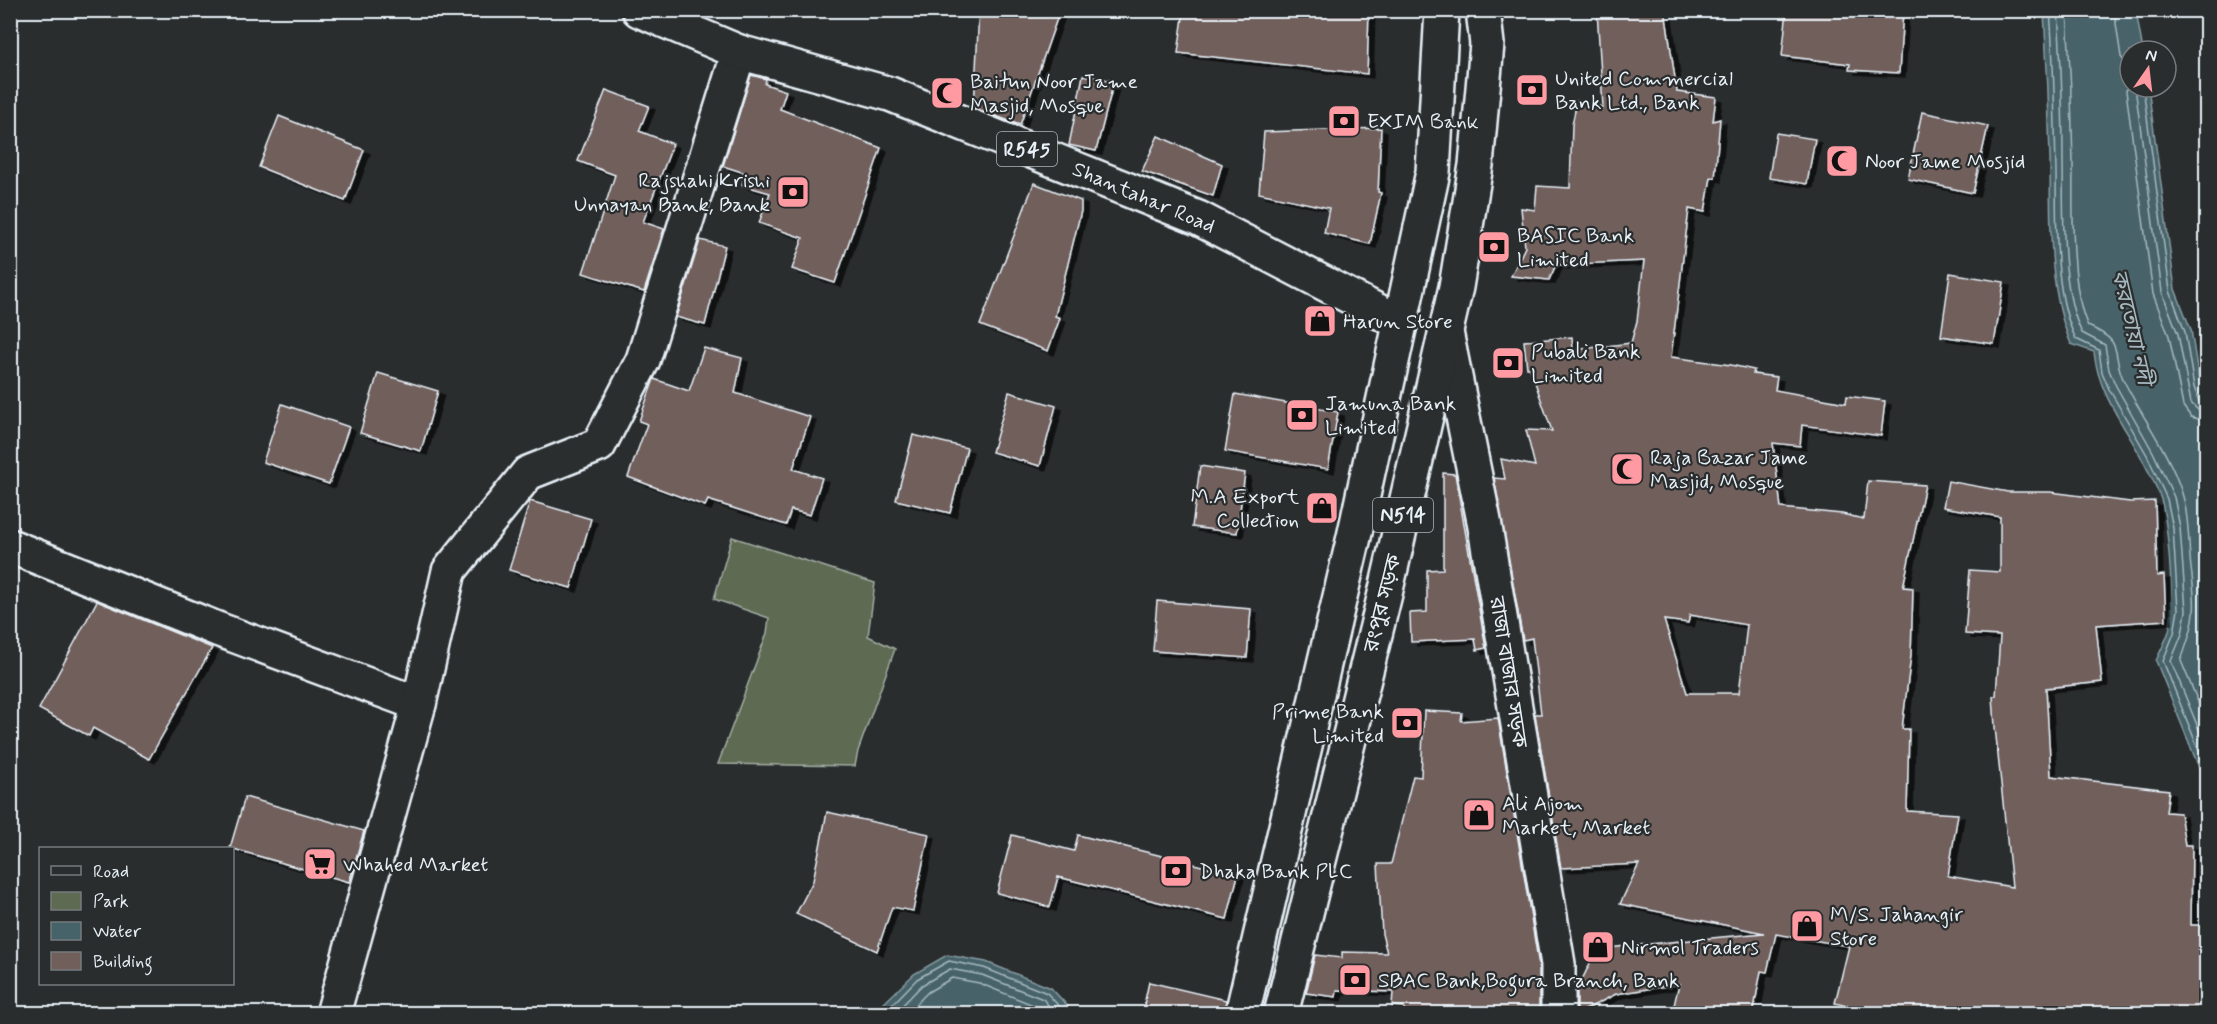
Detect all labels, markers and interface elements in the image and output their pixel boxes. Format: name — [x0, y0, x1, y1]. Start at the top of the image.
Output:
north arrow — [2118, 39, 2178, 99]
text: N — [2144, 44, 2159, 67]
place label: United Commercial Bank Ltd., Bank — [1555, 65, 1733, 117]
place label: Baitun Noor Jame Masjid, Mosque — [970, 68, 1138, 120]
bank icon: United Commercial Bank Ltd., Bank — [1514, 72, 1550, 108]
mosque icon: Baitun Noor Jame Masjid, Mosque — [929, 75, 965, 111]
bank icon: EXIM Bank — [1326, 103, 1362, 139]
place label: EXIM Bank — [1367, 108, 1479, 136]
road number: R545 — [997, 132, 1057, 166]
mosque icon: Noor Jame Mosjid — [1824, 143, 1860, 179]
place label: Noor Jame Mosjid — [1865, 148, 2025, 176]
street label: Shantahar Road — [1068, 155, 1219, 241]
place label: Rajshahi Krishi Unnayan Bank, Bank — [574, 167, 770, 219]
bank icon: Rajshahi Krishi Unnayan Bank, Bank — [775, 174, 811, 210]
place label: BASIC Bank Limited — [1517, 222, 1634, 274]
bank icon: BASIC Bank Limited — [1476, 229, 1512, 265]
water label: করতোয়া নদী — [2104, 267, 2159, 392]
shop icon: Harun Store — [1302, 303, 1338, 339]
place label: Harun Store — [1343, 308, 1453, 336]
place label: Pubali Bank Limited — [1531, 338, 1640, 390]
bank icon: Pubali Bank Limited — [1490, 345, 1526, 381]
place label: Jamuna Bank Limited — [1325, 390, 1456, 442]
bank icon: Jamuna Bank Limited — [1284, 397, 1320, 433]
place label: Raja Bazar Jame Masjid, Mosque — [1650, 444, 1808, 496]
mosque icon: Raja Bazar Jame Masjid, Mosque — [1609, 451, 1645, 487]
place label: M.A Export Collection — [1190, 483, 1300, 535]
shop icon: M.A Export Collection — [1304, 490, 1340, 526]
road number: N514 — [1373, 498, 1433, 532]
street label: রংপুর সড়ক — [1357, 550, 1409, 656]
street label: রাজা বাজার সড়ক — [1482, 594, 1534, 751]
place label: Prime Bank Limited — [1272, 698, 1384, 750]
bank icon: Prime Bank Limited — [1389, 705, 1425, 741]
place label: Ali Ajom Market, Market — [1502, 790, 1651, 842]
shop icon: Ali Ajom Market, Market — [1461, 797, 1497, 833]
supermarket icon: Whahed Market — [302, 846, 338, 882]
legend — [39, 847, 234, 985]
place label: Whahed Market — [343, 851, 488, 879]
bank icon: Dhaka Bank PLC — [1158, 853, 1194, 889]
place label: Dhaka Bank PLC — [1199, 858, 1353, 886]
text: Road — [93, 860, 129, 884]
text: Park — [93, 890, 129, 914]
place label: M/S. Jahangir Store — [1830, 901, 1963, 953]
shop icon: M/S. Jahangir Store — [1789, 908, 1825, 944]
text: Water — [93, 920, 142, 944]
shop icon: Nirmol Traders — [1580, 929, 1616, 965]
place label: Nirmol Traders — [1621, 934, 1759, 962]
text: Building — [93, 950, 153, 976]
bank icon: SBAC Bank,Bogura Branch, Bank — [1337, 962, 1373, 998]
place label: SBAC Bank,Bogura Branch, Bank — [1378, 967, 1679, 997]

